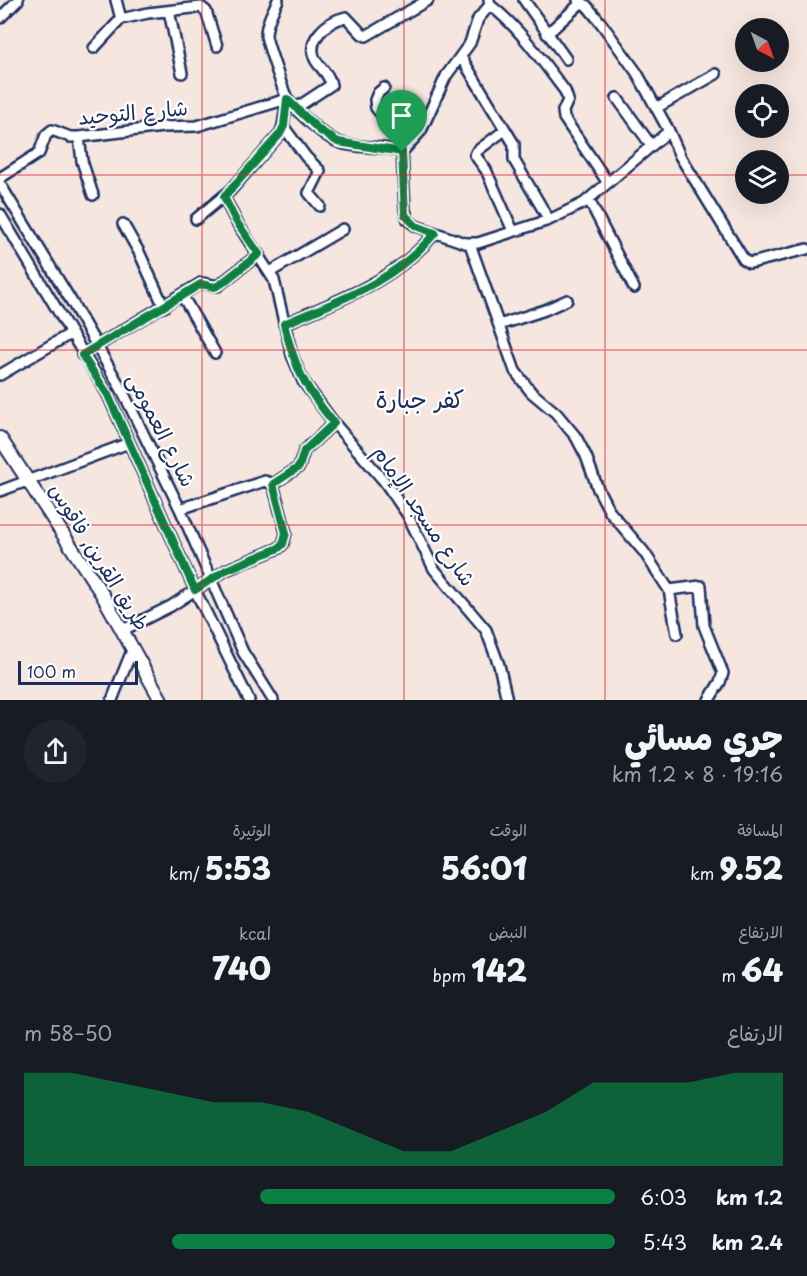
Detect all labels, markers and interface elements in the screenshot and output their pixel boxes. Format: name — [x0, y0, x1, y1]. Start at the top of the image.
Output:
north arrow — [735, 18, 789, 72]
map controls — [735, 18, 789, 204]
button: locate — [735, 84, 789, 138]
street label: شارع التوحيد — [77, 90, 189, 133]
pin — [376, 90, 427, 152]
icon: arrive — [385, 99, 418, 132]
button: layers — [735, 150, 789, 204]
street label: شارع العمومى — [119, 366, 205, 492]
district label: كفر جبارة — [376, 380, 464, 416]
street label: شارع مسجد الإمام — [365, 438, 485, 593]
street label: طريق القرين, فاقوس — [42, 476, 159, 636]
scale bar — [18, 658, 138, 686]
text: 100 m — [27, 659, 76, 683]
text: جري مسائي — [624, 711, 783, 761]
button: share — [24, 720, 87, 783]
text: 19:16 · 8 × 1.2 km — [612, 759, 783, 789]
text: الوتيرة — [232, 817, 271, 841]
text: الوقت — [490, 817, 527, 841]
text: المسافة — [737, 817, 783, 841]
text: 5:53 — [205, 845, 271, 890]
text: 56:01 — [441, 845, 527, 890]
text: 9.52 — [719, 845, 783, 890]
text: /km — [169, 861, 205, 885]
text: km — [690, 861, 719, 885]
text: النبض — [489, 919, 527, 943]
text: الارتفاع — [738, 919, 783, 943]
text: kcal — [239, 921, 271, 945]
text: 740 — [212, 945, 271, 990]
text: 142 — [471, 947, 527, 992]
text: 64 — [741, 947, 783, 992]
text: bpm — [433, 963, 471, 987]
text: m — [721, 963, 741, 987]
text: 50–58 m — [24, 1018, 112, 1048]
text: الارتفاع — [727, 1018, 783, 1048]
text: 6:03 — [640, 1182, 687, 1212]
text: 1.2 km — [716, 1182, 783, 1212]
text: 5:43 — [643, 1227, 687, 1257]
text: 2.4 km — [712, 1227, 783, 1257]

